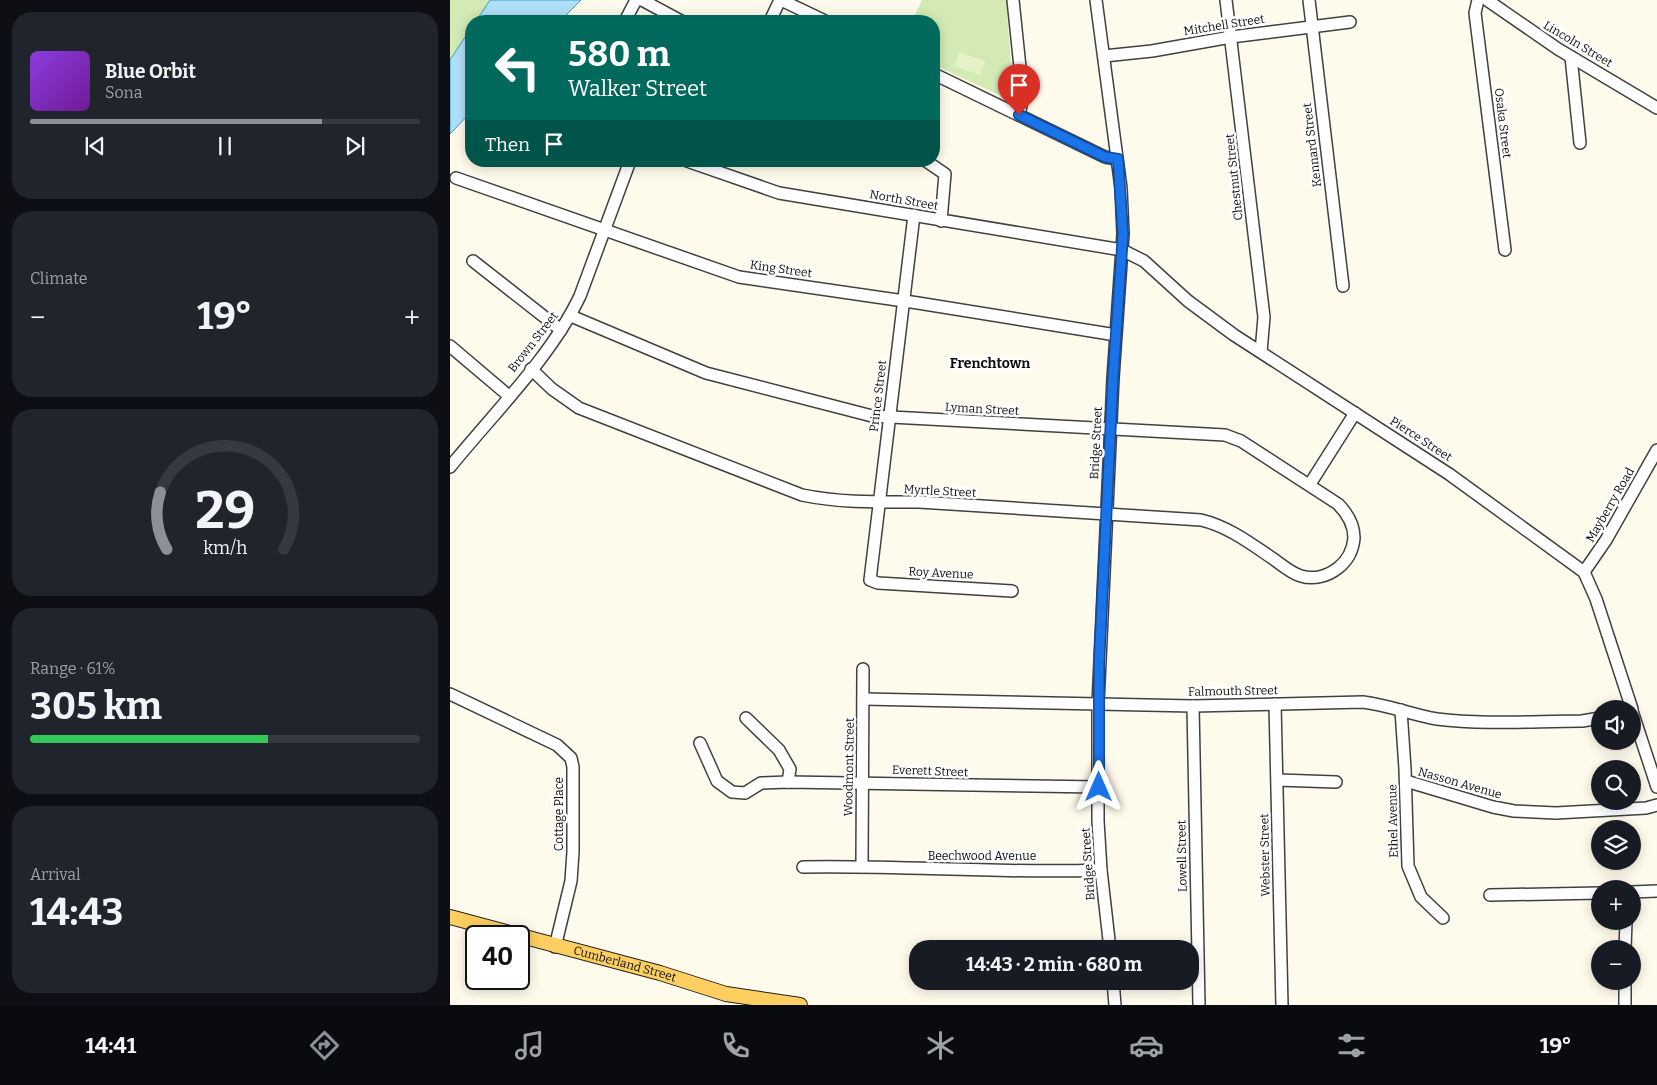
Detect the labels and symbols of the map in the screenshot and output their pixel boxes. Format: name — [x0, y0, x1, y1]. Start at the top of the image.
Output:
street label: Mitchell Street — [1183, 12, 1266, 38]
street label: Lincoln Street — [1541, 18, 1615, 70]
pin — [998, 64, 1040, 115]
street label: Osaka Street — [1492, 87, 1514, 159]
street label: Kennard Street — [1300, 101, 1324, 188]
street label: Chestnut Street — [1222, 132, 1246, 221]
street label: North Street — [869, 187, 940, 213]
street label: King Street — [749, 258, 814, 280]
street label: Brown Street — [505, 309, 561, 375]
district label: Frenchtown — [950, 355, 1030, 372]
street label: Prince Street — [867, 359, 889, 433]
street label: Lyman Street — [945, 400, 1020, 418]
street label: Bridge Street — [1087, 406, 1105, 480]
street label: Pierce Street — [1387, 414, 1455, 465]
street label: Mayberry Road — [1583, 465, 1637, 545]
street label: Myrtle Street — [903, 482, 977, 500]
street label: Roy Avenue — [908, 564, 974, 582]
street label: Falmouth Street — [1188, 683, 1279, 699]
street label: Woodmont Street — [841, 717, 857, 817]
position arrow — [1072, 760, 1124, 812]
street label: Everett Street — [892, 763, 969, 779]
street label: Nasson Avenue — [1417, 764, 1503, 802]
street label: Cottage Place — [552, 777, 566, 851]
street label: Ethel Avenue — [1385, 784, 1401, 858]
street label: Webster Street — [1257, 813, 1273, 897]
street label: Lowell Street — [1174, 819, 1190, 892]
street label: Bridge Street — [1078, 827, 1098, 901]
street label: Beechwood Avenue — [928, 849, 1036, 863]
speed limit sign: 40 — [465, 925, 530, 990]
street label: Cumberland Street — [572, 943, 679, 985]

